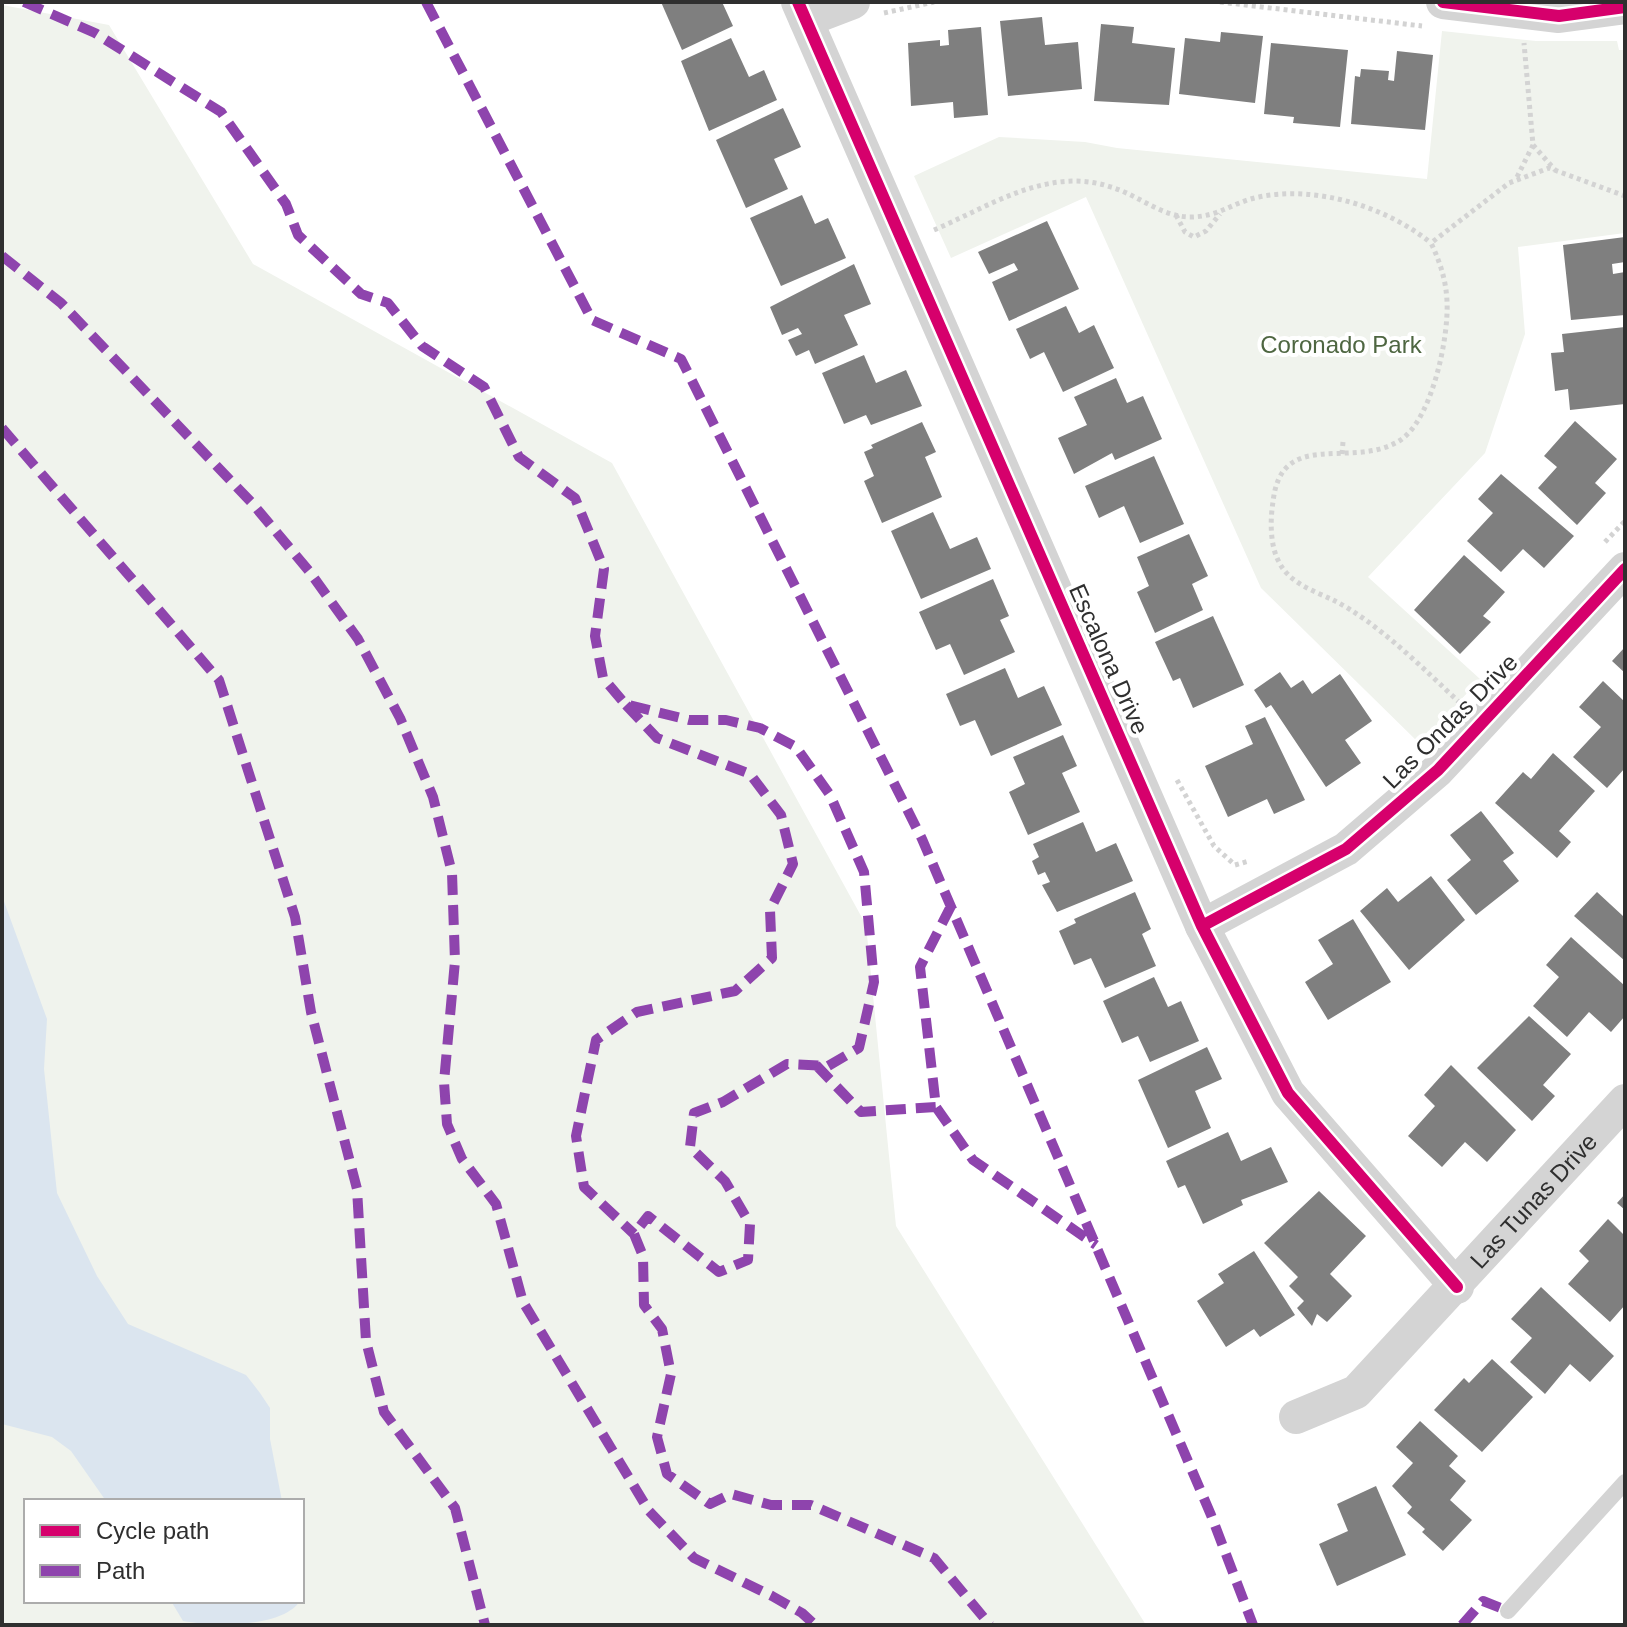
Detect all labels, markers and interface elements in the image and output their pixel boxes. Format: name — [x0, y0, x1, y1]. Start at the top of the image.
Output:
park label: Coronado Park — [1260, 331, 1423, 358]
street label: Escalona Drive — [1064, 580, 1154, 738]
street label: Las Ondas Drive — [1377, 648, 1523, 794]
street label: Las Tunas Drive — [1464, 1127, 1602, 1273]
legend — [24, 1499, 304, 1603]
text: Cycle path — [96, 1517, 209, 1544]
text: Path — [96, 1557, 145, 1584]

